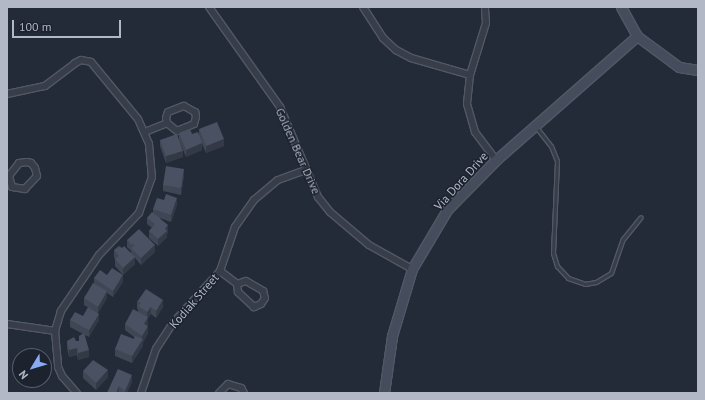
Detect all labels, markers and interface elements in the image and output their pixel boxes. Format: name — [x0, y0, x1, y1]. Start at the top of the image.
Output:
scale bar — [14, 12, 123, 38]
text: 100 m — [19, 19, 52, 34]
street label: Golden Bear Drive — [273, 106, 323, 196]
street label: Via Dora Drive — [431, 149, 491, 213]
street label: Kodiak Street — [166, 270, 222, 332]
north arrow — [12, 348, 52, 388]
text: N — [16, 368, 31, 382]

